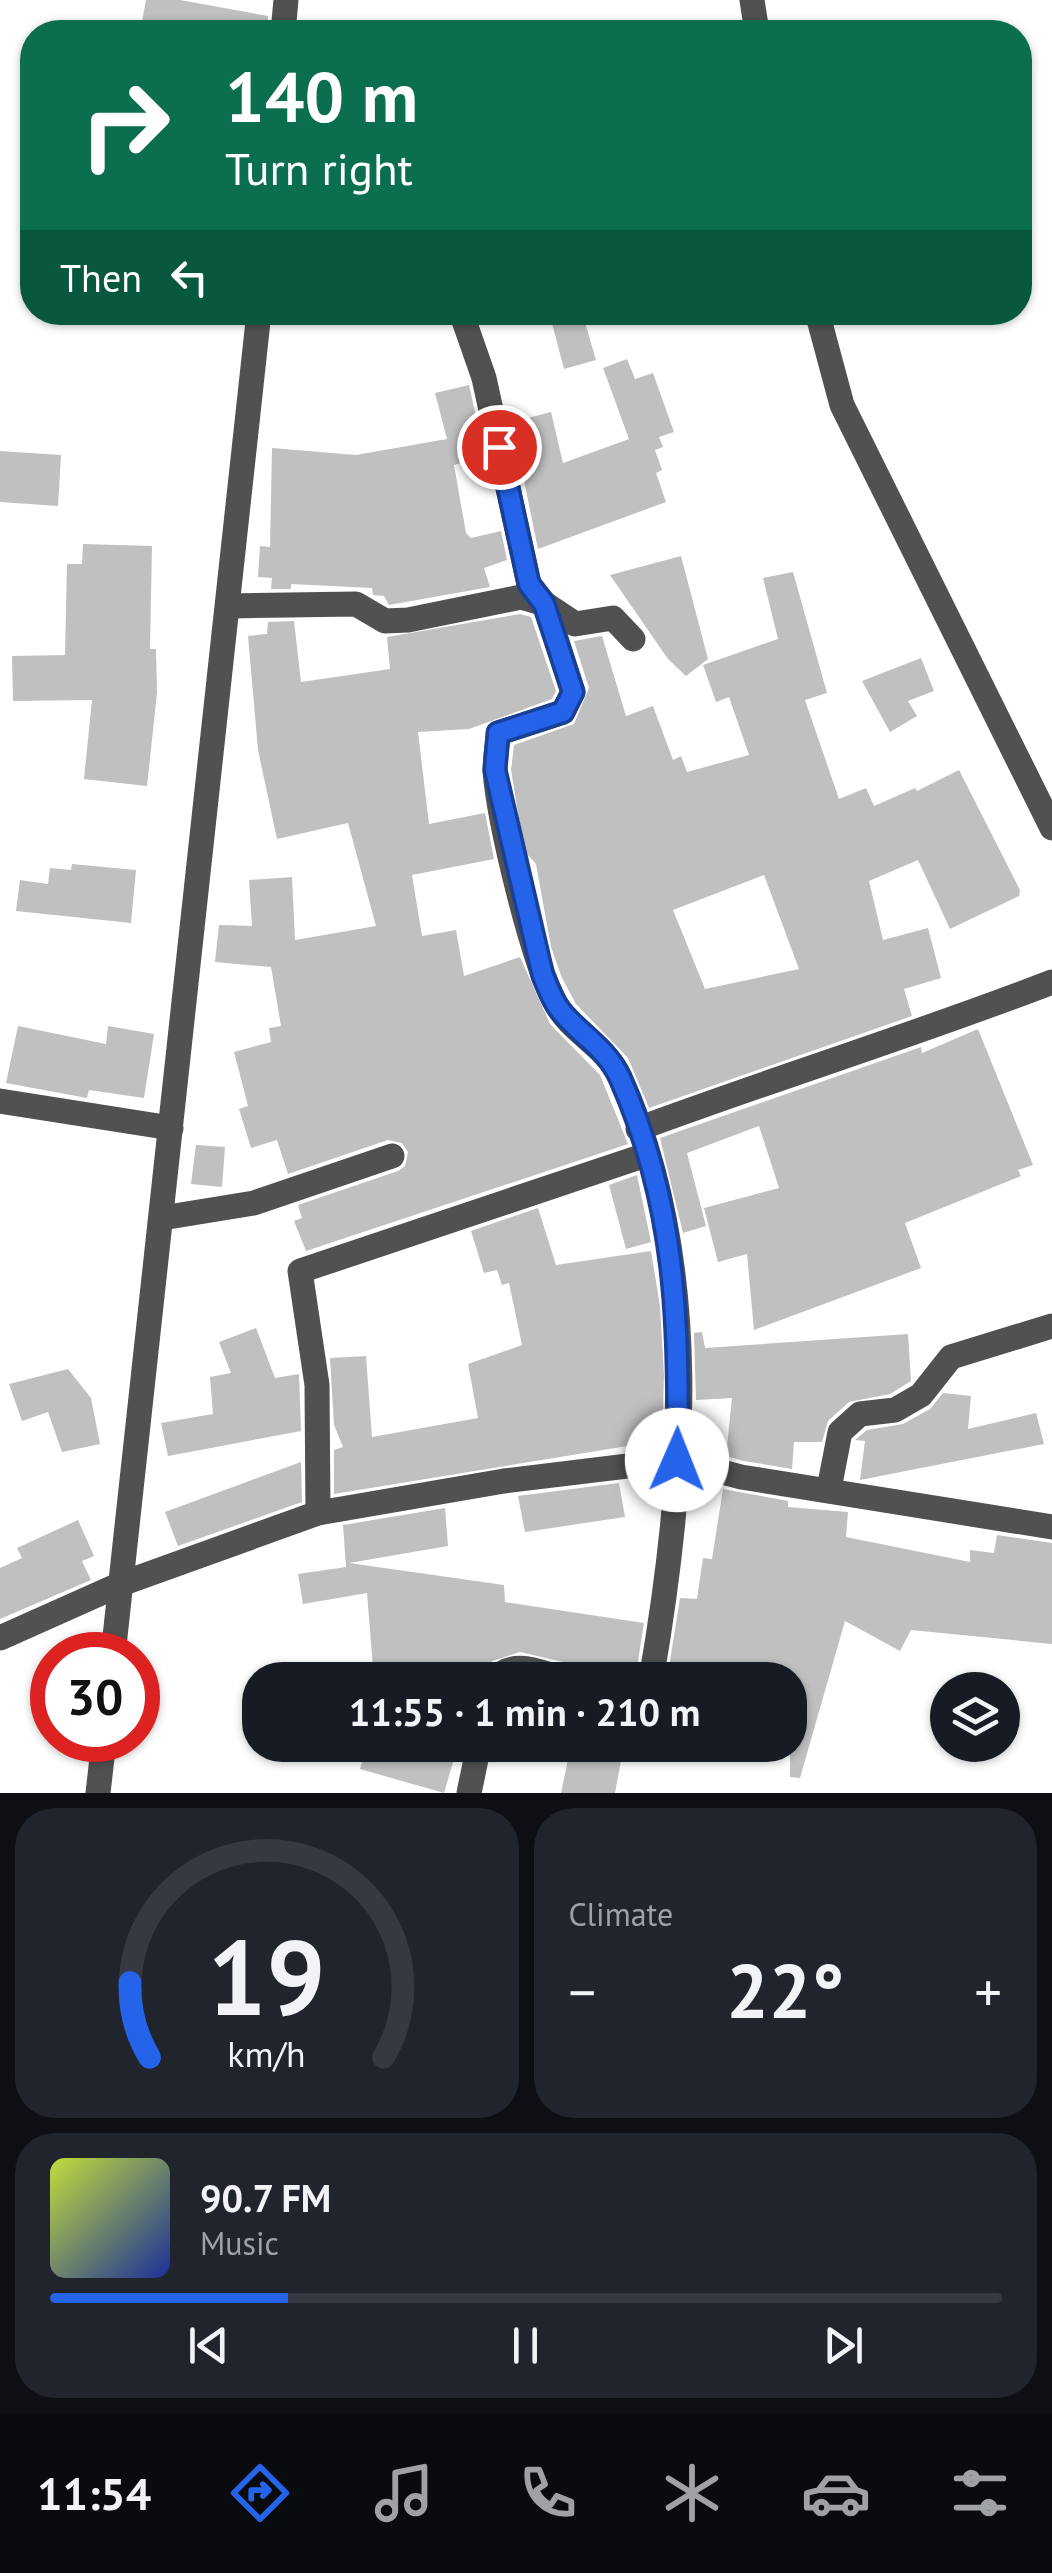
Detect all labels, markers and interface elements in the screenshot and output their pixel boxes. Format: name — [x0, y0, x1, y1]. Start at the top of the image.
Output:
text: 140 m — [225, 51, 418, 141]
icon: right — [60, 60, 190, 190]
text: Turn right — [225, 139, 413, 197]
icon: left — [162, 250, 217, 305]
text: Then — [60, 253, 142, 302]
pin — [457, 405, 542, 490]
icon: arrive — [472, 420, 527, 475]
position arrow — [625, 1408, 729, 1512]
speed limit sign: 30 — [30, 1632, 160, 1762]
map controls — [930, 1672, 1020, 1762]
button: layers — [930, 1672, 1020, 1762]
text: 11:55 · 1 min · 210 m — [349, 1687, 700, 1736]
text: Climate — [569, 1893, 673, 1935]
text: 19 — [208, 1909, 326, 2044]
text: 22° — [726, 1942, 844, 2039]
text: − — [569, 1956, 596, 2027]
text: + — [974, 1956, 1002, 2027]
text: km/h — [228, 2031, 306, 2077]
text: 90.7 FM — [200, 2173, 331, 2222]
text: Music — [200, 2222, 279, 2264]
icon: previous — [181, 2318, 236, 2373]
icon: pause — [498, 2318, 553, 2373]
icon: next — [816, 2318, 871, 2373]
icon: directions — [225, 2458, 295, 2528]
icon: music — [369, 2458, 439, 2528]
icon: phone — [513, 2458, 583, 2528]
icon: climate — [657, 2458, 727, 2528]
icon: car — [801, 2458, 871, 2528]
icon: filters — [945, 2458, 1015, 2528]
text: 11:54 — [37, 2464, 151, 2522]

